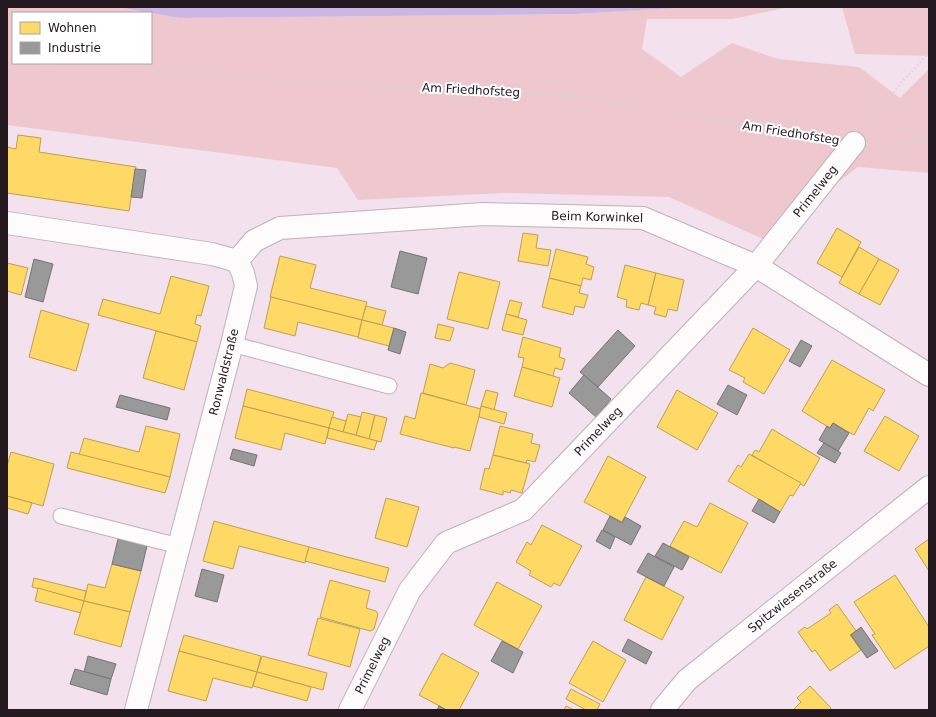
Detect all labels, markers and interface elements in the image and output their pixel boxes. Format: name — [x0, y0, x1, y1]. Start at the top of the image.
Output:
legend — [12, 12, 152, 64]
text: Wohnen — [48, 21, 97, 35]
text: Industrie — [48, 41, 101, 55]
street label: Am Friedhofsteg — [422, 80, 520, 100]
street label: Am Friedhofsteg — [741, 118, 841, 148]
street label: Primelweg — [791, 162, 840, 220]
street label: Beim Korwinkel — [551, 209, 643, 225]
street label: Ronwaldstraße — [206, 327, 242, 417]
street label: Primelweg — [572, 404, 625, 459]
street label: Spitzwiesenstraße — [745, 556, 840, 636]
street label: Primelweg — [352, 634, 393, 696]

